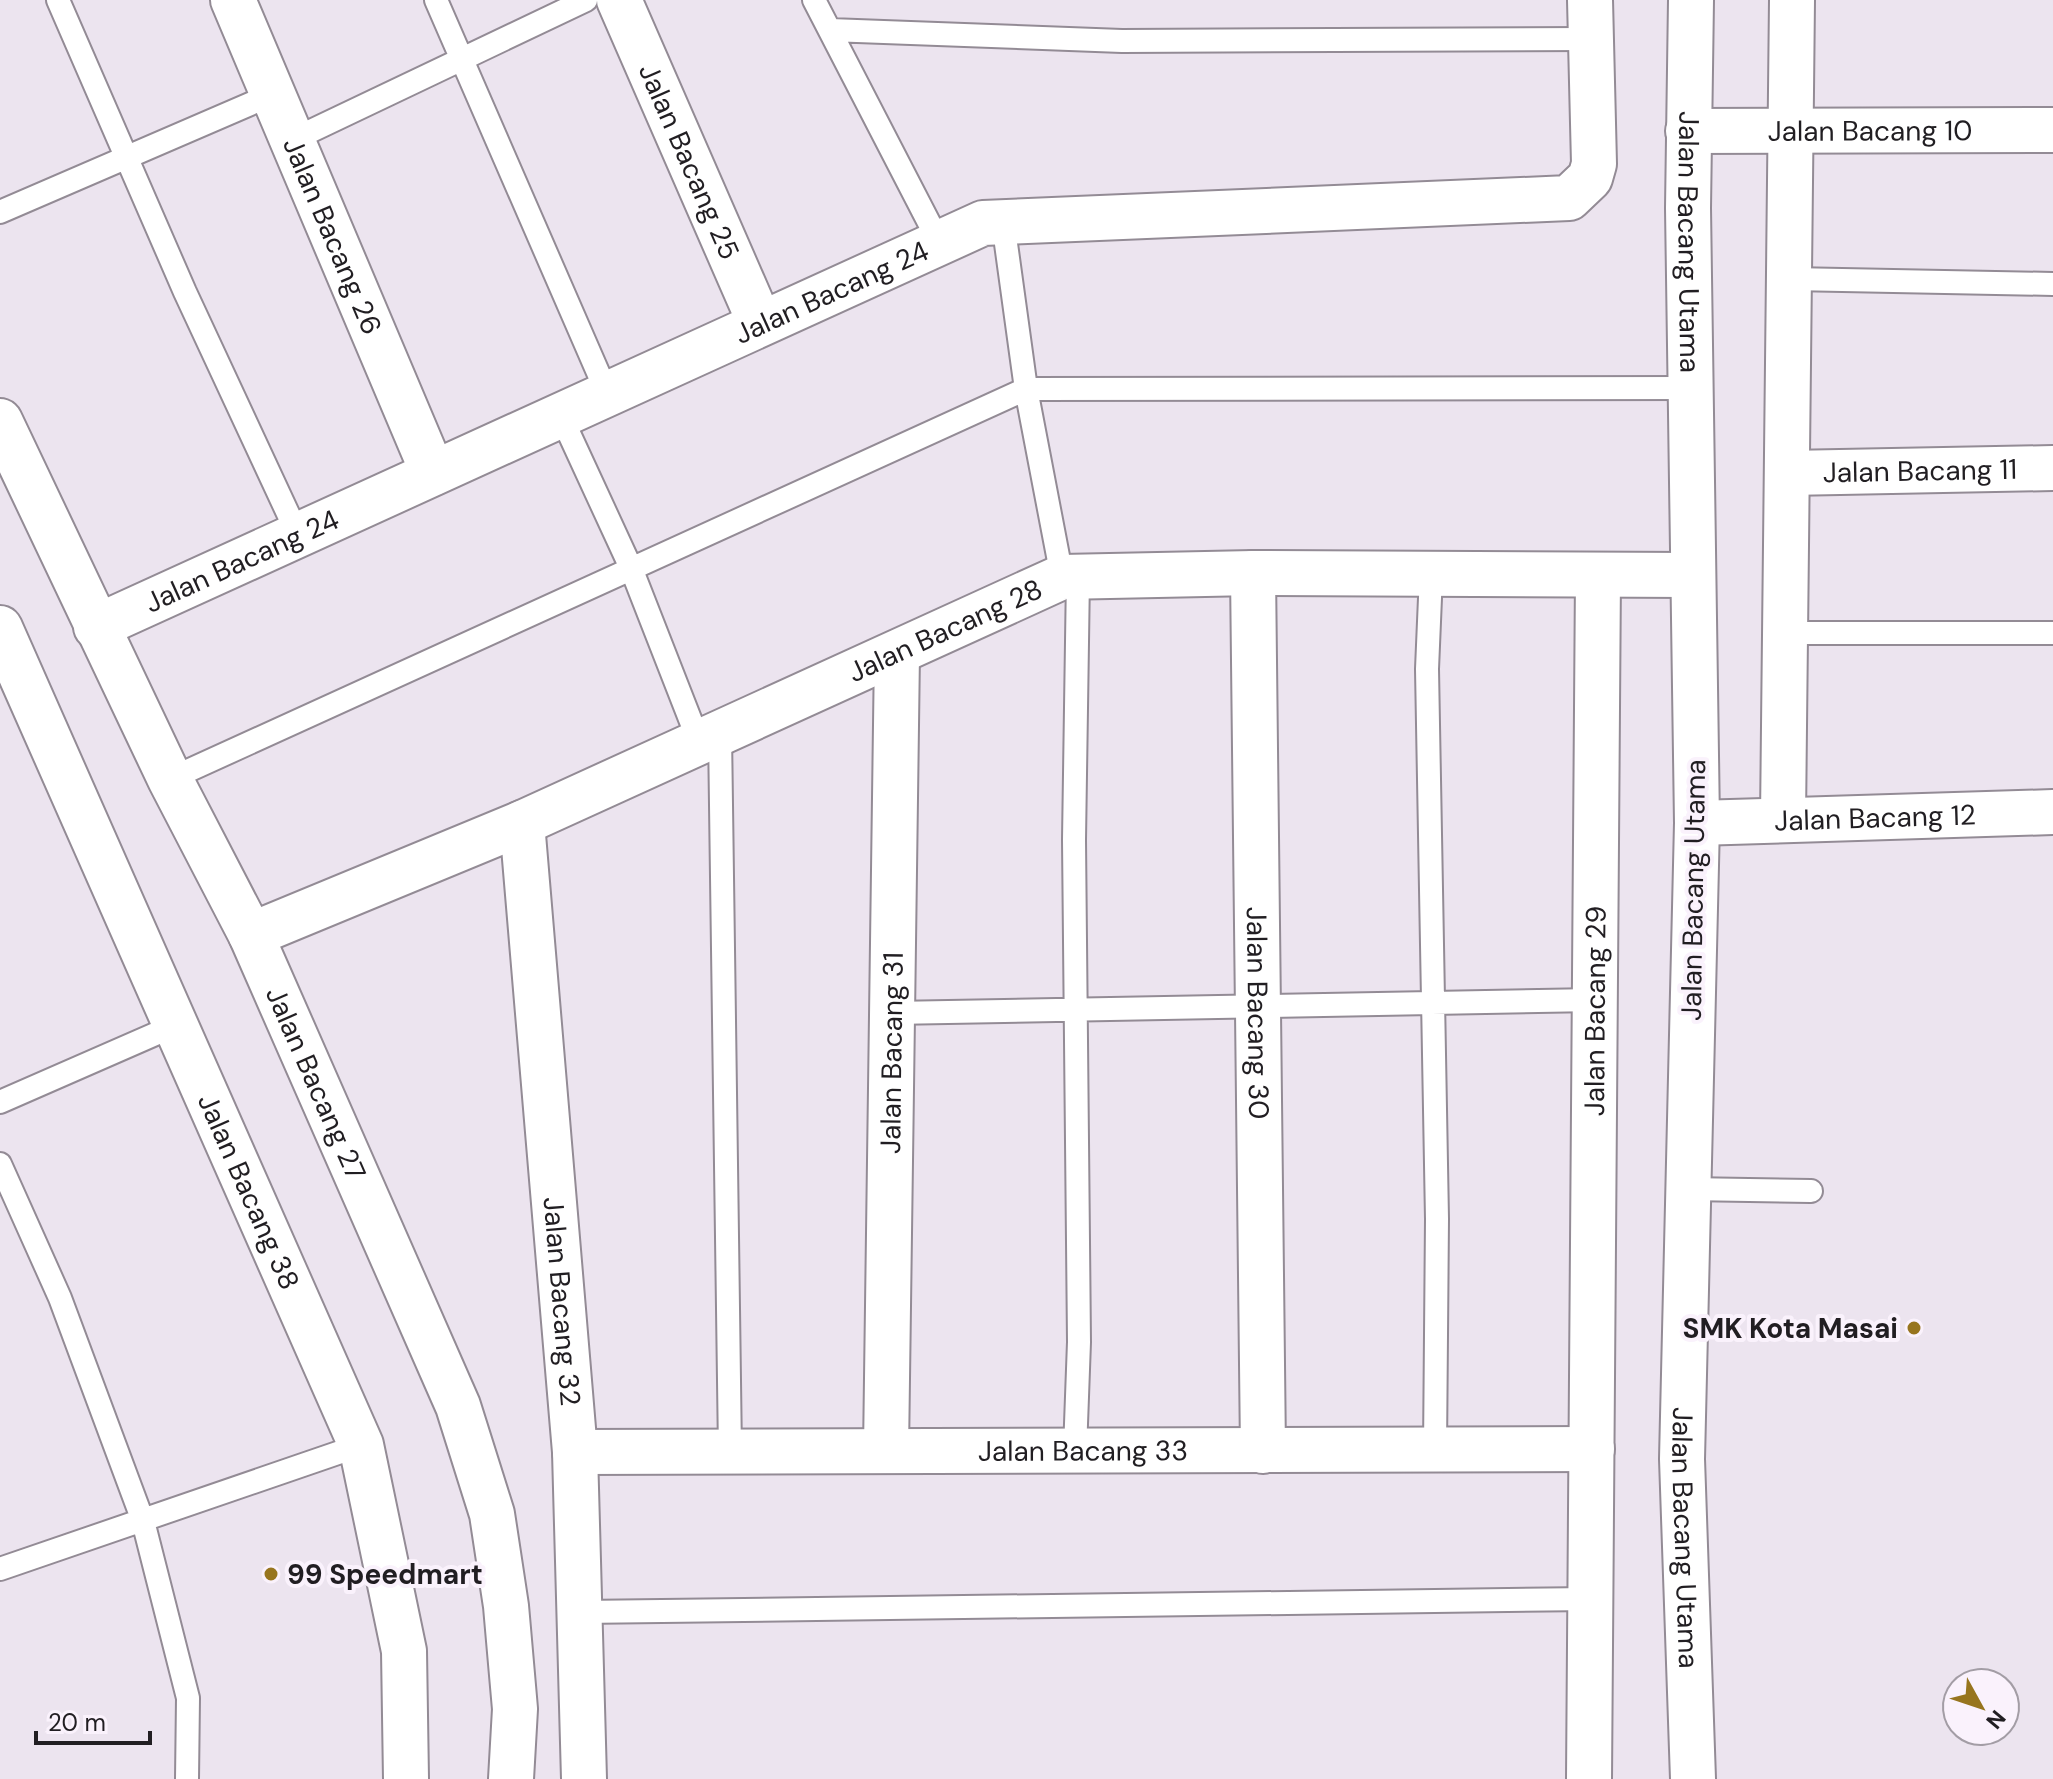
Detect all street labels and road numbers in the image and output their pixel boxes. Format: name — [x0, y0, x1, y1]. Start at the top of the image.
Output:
street label: Jalan Bacang 25 — [630, 58, 748, 265]
street label: Jalan Bacang Utama — [1669, 111, 1708, 373]
street label: Jalan Bacang 10 — [1768, 112, 1972, 150]
street label: Jalan Bacang 26 — [274, 132, 390, 340]
street label: Jalan Bacang 24 — [729, 232, 935, 353]
street label: Jalan Bacang 11 — [1822, 451, 2017, 491]
street label: Jalan Bacang 24 — [139, 501, 345, 621]
street label: Jalan Bacang 28 — [842, 571, 1048, 691]
street label: Jalan Bacang Utama — [1673, 759, 1714, 1021]
street label: Jalan Bacang 12 — [1774, 796, 1976, 840]
street label: Jalan Bacang 30 — [1238, 906, 1277, 1119]
street label: Jalan Bacang 29 — [1576, 906, 1615, 1116]
street label: Jalan Bacang 31 — [872, 952, 912, 1154]
street label: Jalan Bacang 27 — [257, 981, 374, 1186]
street label: Jalan Bacang 38 — [189, 1088, 308, 1295]
street label: Jalan Bacang 32 — [535, 1195, 589, 1407]
street label: Jalan Bacang Utama — [1663, 1407, 1707, 1669]
street label: Jalan Bacang 33 — [978, 1432, 1188, 1470]

